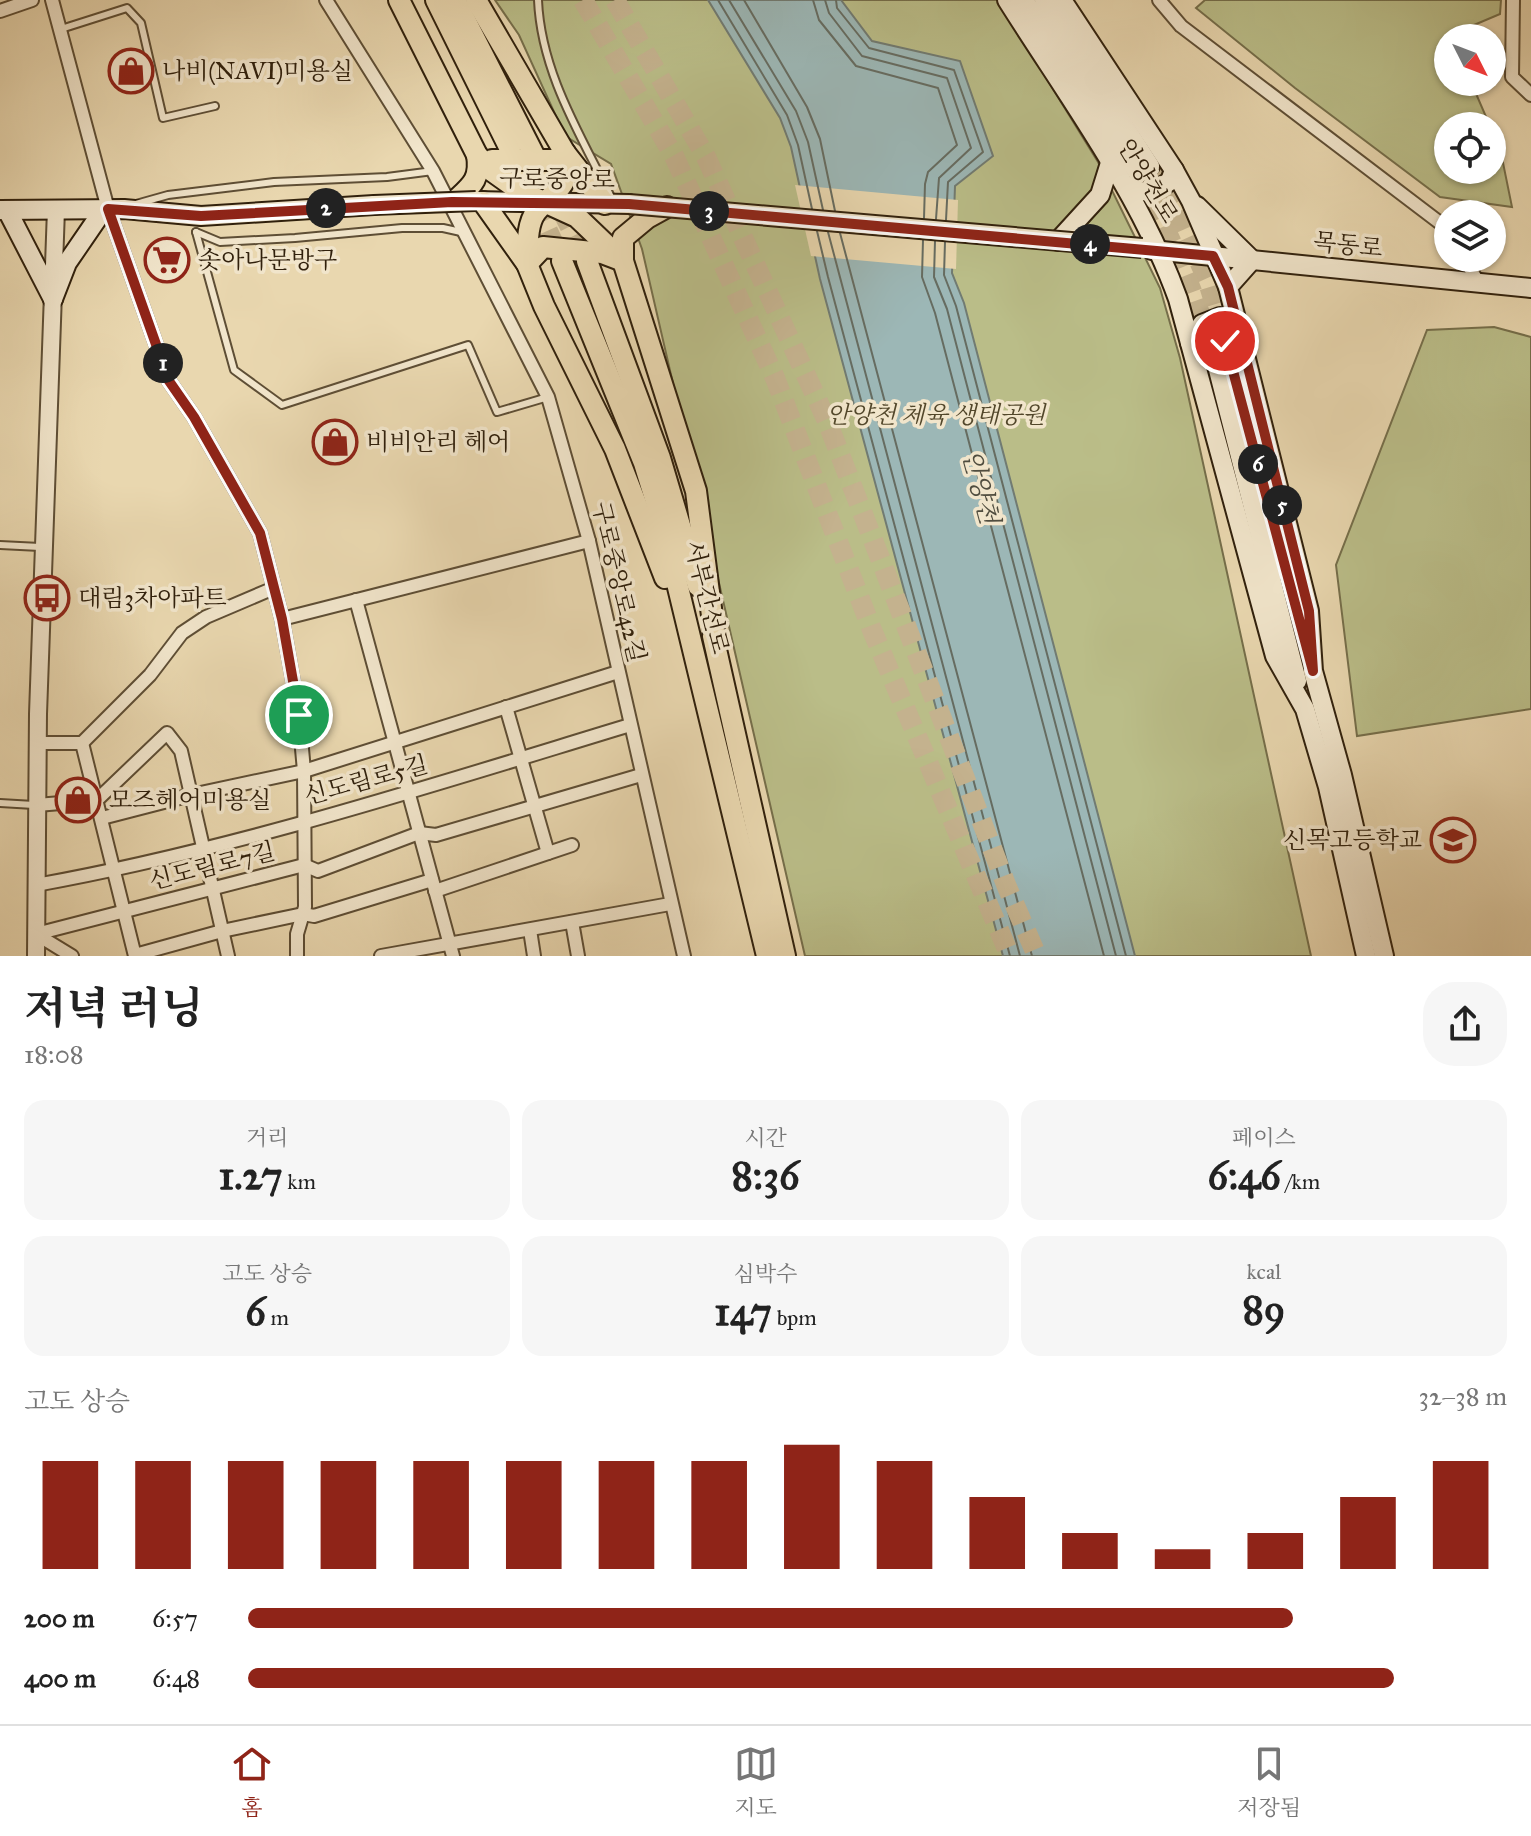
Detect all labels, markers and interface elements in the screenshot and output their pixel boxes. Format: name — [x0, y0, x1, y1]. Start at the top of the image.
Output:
north arrow — [1434, 24, 1506, 96]
map controls — [1434, 24, 1506, 272]
shop icon: 나비(NAVI)미용실 — [107, 47, 155, 95]
place label: 나비(NAVI)미용실 — [162, 56, 353, 86]
button: locate — [1434, 112, 1506, 184]
street label: 안양천로 — [1111, 134, 1185, 228]
street label: 구로중앙로 — [499, 163, 615, 195]
pin: 2 — [306, 188, 346, 228]
pin: 3 — [689, 191, 729, 231]
text: 2 — [321, 194, 331, 221]
text: 3 — [705, 197, 713, 224]
button: layers — [1434, 200, 1506, 272]
pin: 4 — [1070, 224, 1110, 264]
street label: 목동로 — [1312, 226, 1384, 264]
text: 4 — [1084, 230, 1096, 257]
supermarket icon: 솟아나문방구 — [143, 236, 191, 284]
place label: 솟아나문방구 — [198, 245, 337, 275]
pin — [1191, 307, 1259, 375]
icon: check — [1203, 319, 1247, 363]
pin: 1 — [143, 343, 183, 383]
text: 1 — [159, 349, 167, 376]
park label: 안양천 체육 생태공원 — [826, 400, 1047, 430]
shop icon: 비비안리 헤어 — [311, 418, 359, 466]
place label: 비비안리 헤어 — [366, 427, 510, 457]
pin: 6 — [1238, 444, 1278, 484]
water label: 안양천 — [956, 446, 1007, 529]
text: 6 — [1252, 450, 1264, 477]
pin: 5 — [1262, 485, 1302, 525]
text: 5 — [1277, 491, 1287, 518]
street label: 구로중앙로42길 — [586, 499, 652, 665]
street label: 서부간선로 — [678, 537, 736, 657]
bus stop icon: 대림3차아파트 — [23, 574, 71, 622]
place label: 대림3차아파트 — [78, 583, 227, 613]
pin — [265, 681, 333, 749]
icon: arrive — [277, 693, 321, 737]
street label: 신도림로5길 — [301, 749, 431, 811]
shop icon: 모즈헤어미용실 — [54, 776, 102, 824]
place label: 모즈헤어미용실 — [109, 785, 271, 815]
school or university icon: 신목고등학교 — [1429, 816, 1477, 864]
place label: 신목고등학교 — [1283, 825, 1422, 855]
street label: 신도림로7길 — [146, 836, 278, 896]
text: 저녁 러닝 — [24, 981, 204, 1035]
button: share — [1423, 982, 1507, 1066]
text: 18:08 — [24, 1038, 84, 1070]
text: 거리 — [246, 1124, 288, 1151]
text: 시간 — [744, 1124, 787, 1151]
text: 페이스 — [1232, 1124, 1296, 1151]
text: 1.27 — [218, 1151, 283, 1200]
text: 8:36 — [732, 1151, 799, 1200]
text: 6:46 — [1207, 1151, 1281, 1200]
text: km — [283, 1168, 316, 1195]
text: /km — [1281, 1168, 1320, 1195]
text: kcal — [1247, 1258, 1281, 1285]
text: 고도 상승 — [222, 1260, 312, 1287]
text: 심박수 — [734, 1260, 797, 1287]
text: 89 — [1242, 1285, 1285, 1334]
text: 6 — [245, 1287, 266, 1336]
text: 147 — [714, 1287, 772, 1336]
text: m — [266, 1304, 289, 1331]
text: bpm — [772, 1304, 817, 1331]
text: 32–38 m — [1419, 1380, 1507, 1412]
text: 고도 상승 — [24, 1385, 130, 1417]
text: 200 m — [24, 1602, 95, 1634]
text: 6:57 — [152, 1602, 198, 1634]
text: 400 m — [24, 1662, 96, 1694]
text: 6:48 — [152, 1662, 200, 1694]
tab: 홈 — [230, 1742, 274, 1821]
tab: 지도 — [734, 1742, 778, 1821]
tab: 저장됨 — [1237, 1742, 1301, 1821]

